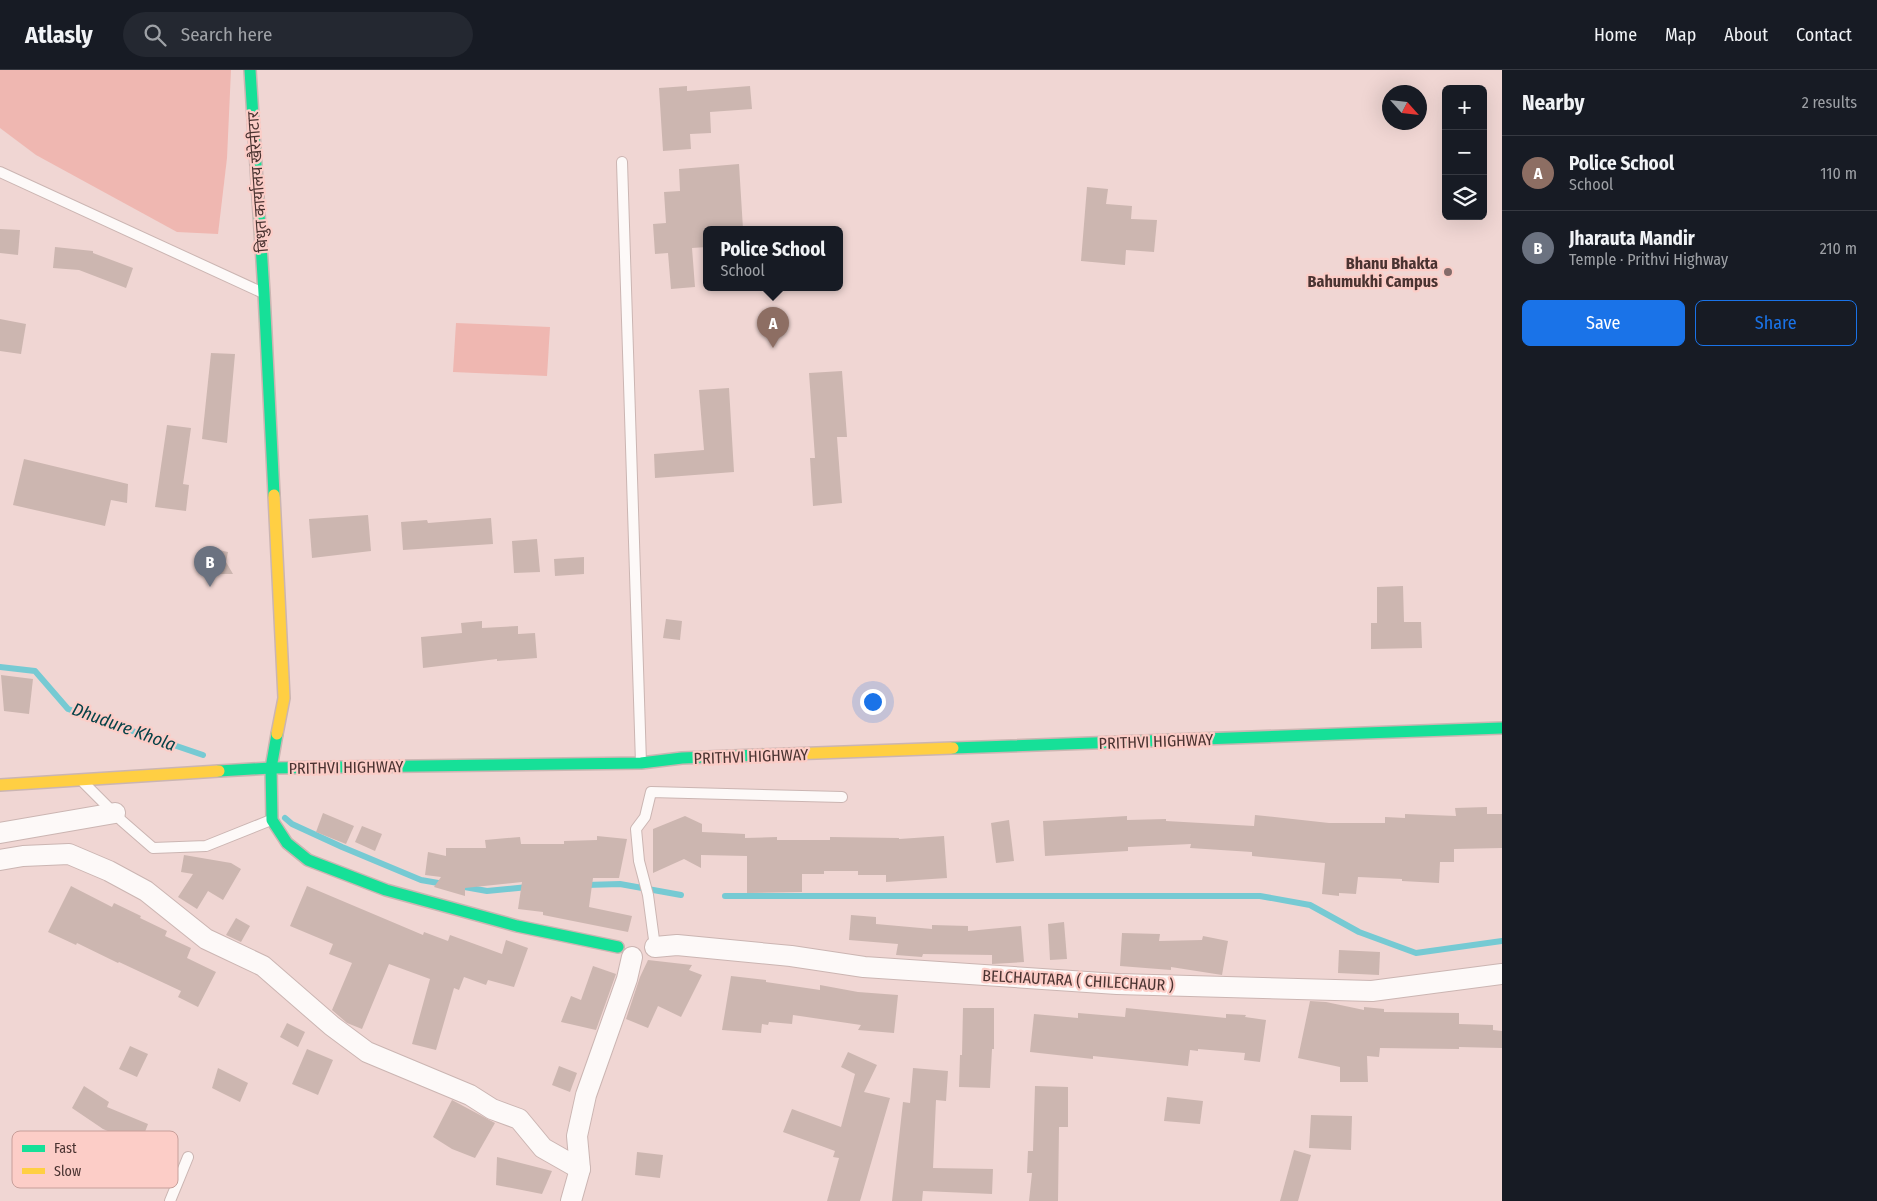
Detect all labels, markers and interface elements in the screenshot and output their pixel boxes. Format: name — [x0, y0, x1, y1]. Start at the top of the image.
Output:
search box — [123, 12, 473, 57]
text: Atlasly — [25, 21, 93, 49]
icon: search — [141, 21, 169, 49]
text: Search here — [181, 23, 272, 46]
text: Home — [1594, 24, 1637, 46]
text: Map — [1665, 24, 1696, 46]
text: About — [1724, 24, 1768, 46]
text: Contact — [1796, 24, 1852, 46]
north arrow — [1382, 85, 1427, 130]
map controls — [1442, 85, 1487, 220]
button: + — [1442, 85, 1487, 130]
text: Nearby — [1522, 90, 1584, 116]
text: 2 results — [1802, 93, 1857, 112]
street label: बिधुत कार्यालय खैरेनीटार — [243, 110, 273, 253]
button: − — [1442, 130, 1487, 175]
text: Police School — [1569, 152, 1674, 175]
text: A — [1534, 164, 1542, 183]
text: 110 m — [1820, 164, 1857, 183]
button: layers — [1442, 175, 1487, 220]
text: School — [1569, 175, 1613, 194]
popup — [703, 226, 843, 291]
text: Jharauta Mandir — [1569, 227, 1695, 250]
text: Police School — [720, 238, 826, 261]
text: B — [1534, 239, 1542, 258]
text: 210 m — [1820, 239, 1857, 258]
text: Temple · Prithvi Highway — [1569, 250, 1728, 269]
place label: Bhanu Bhakta Bahumukhi Campus — [1308, 254, 1438, 291]
text: School — [720, 261, 765, 280]
marker: Bhanu Bhakta Bahumukhi Campus — [1442, 266, 1454, 278]
button: Save — [1522, 300, 1685, 346]
button: Share — [1695, 300, 1857, 346]
pin: A — [757, 307, 789, 348]
pin: B — [194, 546, 226, 587]
your location — [860, 689, 886, 715]
water label: Dhudure Khola — [69, 698, 179, 756]
street label: PRITHVI HIGHWAY — [1098, 730, 1214, 753]
street label: PRITHVI HIGHWAY — [693, 745, 809, 768]
street label: PRITHVI HIGHWAY — [288, 757, 404, 778]
street label: BELCHAUTARA ( CHILECHAUR ) — [982, 966, 1174, 995]
legend — [12, 1131, 178, 1188]
text: Fast — [54, 1140, 77, 1157]
text: Slow — [54, 1163, 81, 1180]

